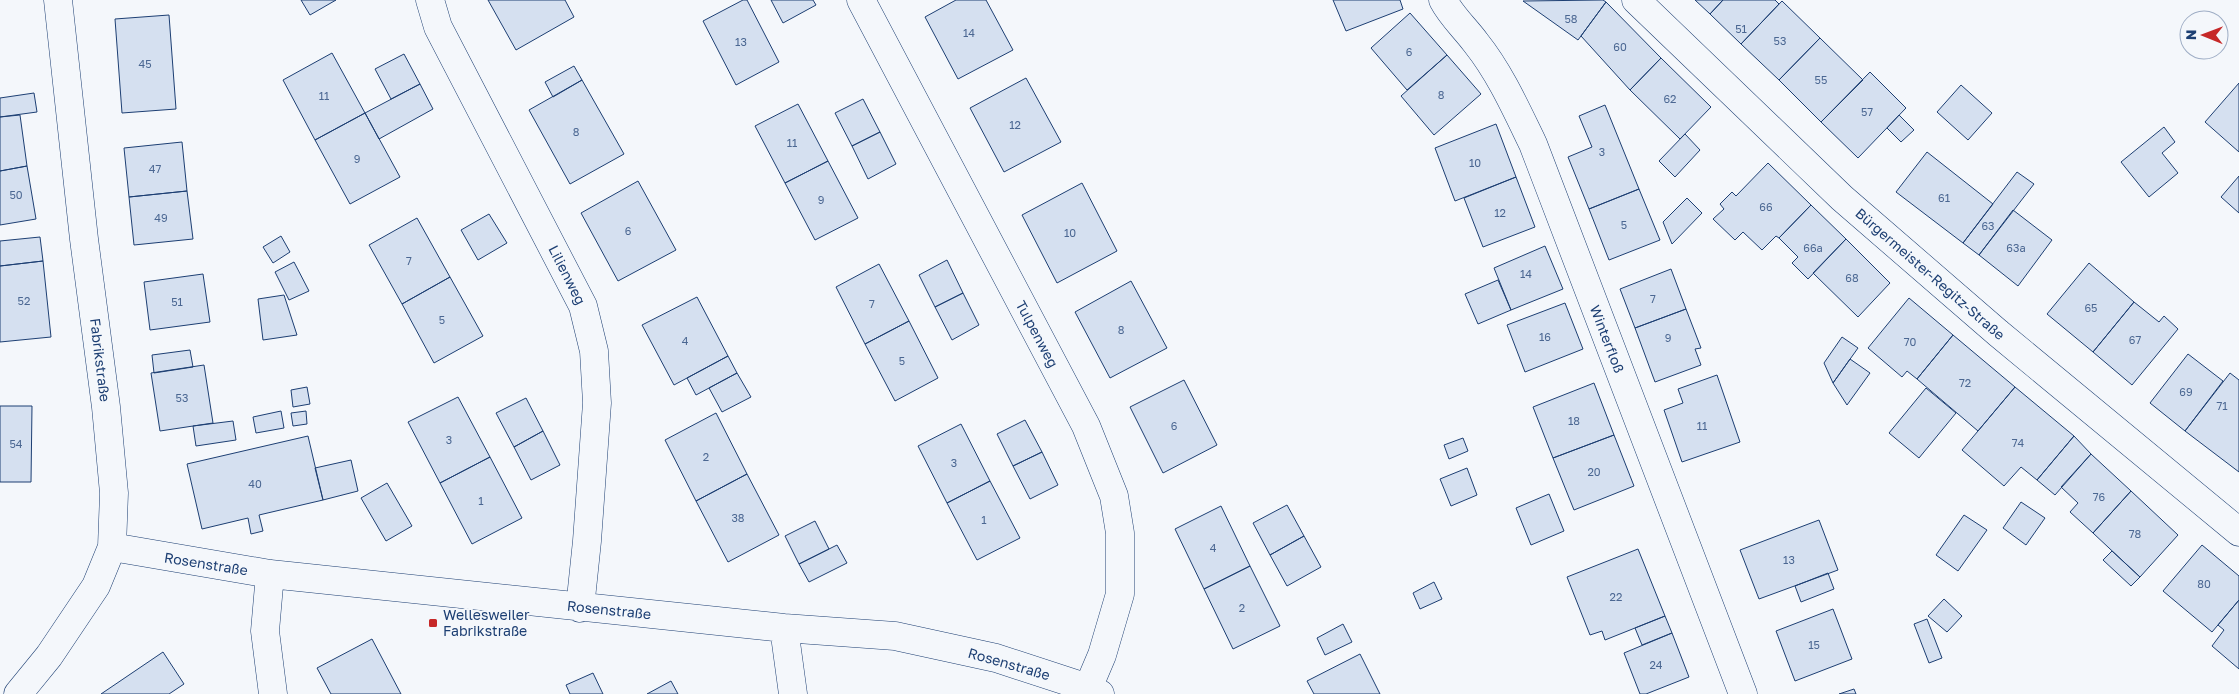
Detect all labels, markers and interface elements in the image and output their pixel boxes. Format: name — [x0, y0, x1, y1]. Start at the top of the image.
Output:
north arrow — [2179, 10, 2229, 60]
house number: 58 — [1564, 12, 1578, 25]
house number: 51 — [1735, 22, 1747, 35]
house number: 14 — [963, 26, 975, 39]
text: N — [2182, 29, 2199, 40]
house number: 53 — [1774, 34, 1786, 47]
house number: 13 — [735, 35, 747, 48]
house number: 60 — [1613, 40, 1627, 53]
house number: 6 — [1406, 45, 1413, 58]
house number: 45 — [138, 57, 152, 70]
house number: 55 — [1815, 73, 1827, 86]
house number: 8 — [1438, 88, 1445, 101]
house number: 11 — [319, 89, 329, 102]
house number: 62 — [1663, 92, 1677, 105]
house number: 57 — [1861, 105, 1873, 118]
house number: 12 — [1009, 118, 1021, 131]
house number: 8 — [573, 125, 580, 138]
house number: 11 — [787, 136, 797, 149]
house number: 3 — [1599, 145, 1605, 158]
house number: 9 — [354, 152, 360, 165]
house number: 10 — [1469, 156, 1481, 169]
house number: 47 — [149, 162, 161, 175]
house number: 50 — [9, 188, 23, 201]
house number: 61 — [1938, 191, 1950, 204]
house number: 9 — [818, 193, 824, 206]
house number: 66 — [1759, 200, 1773, 213]
street label: Bürgermeister-Regitz-Straße — [1852, 204, 2008, 343]
house number: 12 — [1494, 206, 1506, 219]
house number: 49 — [154, 211, 168, 224]
house number: 5 — [1621, 218, 1627, 231]
house number: 63 — [1981, 219, 1995, 232]
house number: 6 — [625, 224, 632, 237]
house number: 10 — [1064, 226, 1076, 239]
house number: 66a — [1803, 241, 1823, 254]
house number: 63a — [2006, 241, 2026, 254]
street label: Lilienweg — [545, 242, 590, 307]
house number: 7 — [406, 254, 412, 267]
house number: 14 — [1520, 267, 1532, 280]
house number: 68 — [1845, 271, 1859, 284]
house number: 7 — [1650, 292, 1656, 305]
house number: 52 — [18, 294, 30, 307]
house number: 51 — [171, 295, 183, 308]
house number: 7 — [869, 297, 875, 310]
street label: Tulpenweg — [1013, 297, 1062, 370]
house number: 65 — [2084, 301, 2098, 314]
street label: Winterfloß — [1587, 303, 1628, 375]
house number: 5 — [439, 313, 445, 326]
street label: Fabrikstraße — [87, 317, 114, 403]
house number: 8 — [1118, 323, 1125, 336]
house number: 16 — [1539, 330, 1551, 343]
house number: 9 — [1665, 331, 1671, 344]
house number: 67 — [2129, 333, 2141, 346]
house number: 4 — [682, 334, 689, 347]
house number: 70 — [1904, 335, 1917, 348]
house number: 5 — [899, 354, 905, 367]
house number: 72 — [1959, 376, 1971, 389]
house number: 69 — [2179, 385, 2193, 398]
house number: 53 — [176, 391, 188, 404]
house number: 71 — [2216, 399, 2228, 412]
house number: 18 — [1568, 414, 1580, 427]
house number: 6 — [1171, 419, 1178, 432]
house number: 11 — [1697, 419, 1707, 432]
house number: 3 — [446, 433, 452, 446]
house number: 74 — [2012, 436, 2025, 449]
house number: 54 — [9, 437, 23, 450]
house number: 2 — [703, 450, 709, 463]
house number: 3 — [951, 456, 957, 469]
house number: 20 — [1587, 465, 1601, 478]
house number: 40 — [248, 477, 262, 490]
house number: 76 — [2093, 490, 2106, 503]
house number: 1 — [478, 494, 484, 507]
house number: 38 — [731, 511, 745, 524]
house number: 1 — [981, 513, 987, 526]
house number: 78 — [2129, 527, 2142, 540]
house number: 4 — [1210, 541, 1217, 554]
street label: Rosenstraße — [163, 549, 249, 579]
house number: 13 — [1783, 553, 1795, 566]
house number: 80 — [2197, 577, 2211, 590]
house number: 22 — [1610, 590, 1622, 603]
street label: Rosenstraße — [566, 597, 652, 622]
house number: 2 — [1239, 601, 1245, 614]
place label: Wellesweiler Fabrikstraße — [443, 606, 530, 639]
marker: Wellesweiler Fabrikstraße — [427, 617, 439, 629]
house number: 15 — [1808, 638, 1820, 651]
street label: Rosenstraße — [966, 644, 1052, 683]
house number: 24 — [1649, 658, 1663, 671]

